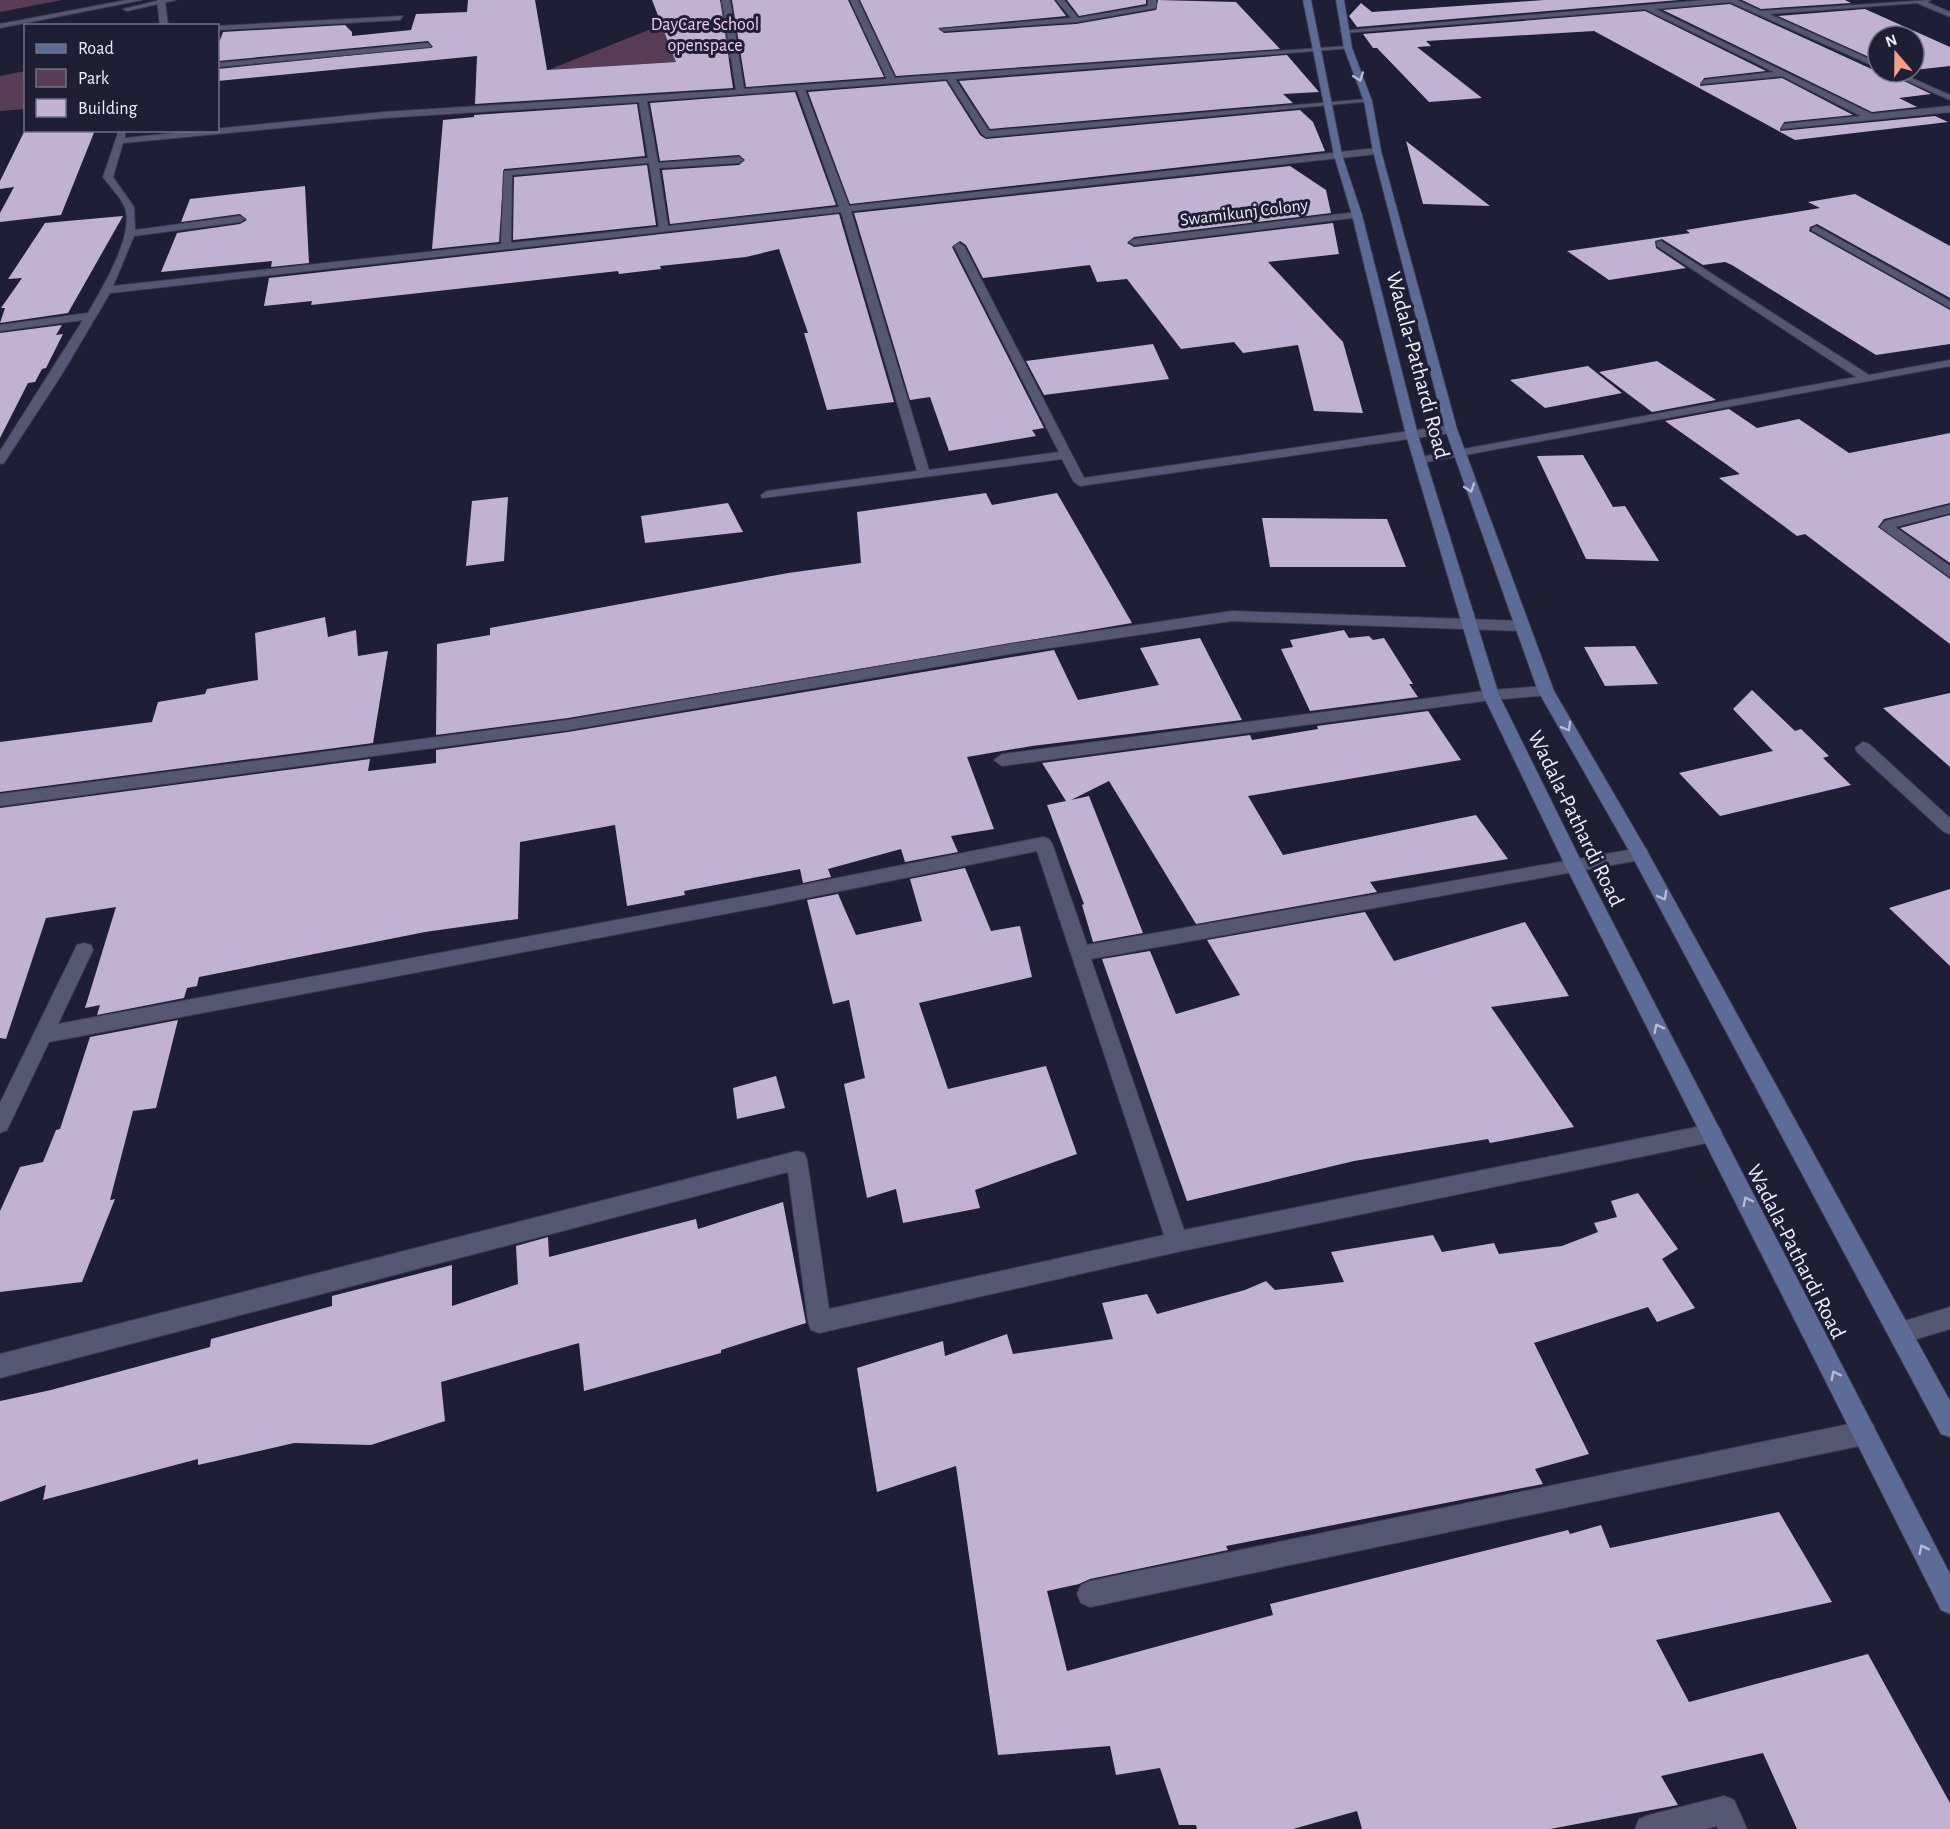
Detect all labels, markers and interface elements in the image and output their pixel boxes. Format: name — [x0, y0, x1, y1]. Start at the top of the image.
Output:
park label: DayCare School openspace — [651, 16, 759, 55]
legend — [24, 24, 219, 132]
north arrow — [1866, 24, 1926, 84]
text: N — [1883, 31, 1899, 50]
text: Road — [78, 40, 114, 58]
text: Park — [78, 70, 110, 88]
one-way arrow — [1352, 71, 1364, 82]
text: Building — [78, 100, 138, 118]
street label: Swamikunj Colony — [1179, 196, 1309, 230]
street label: Wadala-Pathardi Road — [1382, 269, 1454, 461]
one-way arrow — [1463, 482, 1476, 493]
one-way arrow — [1559, 720, 1571, 731]
street label: Wadala-Pathardi Road — [1524, 727, 1628, 910]
one-way arrow — [1656, 890, 1667, 900]
one-way arrow — [1653, 1023, 1665, 1034]
street label: Wadala-Pathardi Road — [1743, 1161, 1850, 1342]
one-way arrow — [1742, 1197, 1754, 1208]
one-way arrow — [1831, 1371, 1842, 1382]
one-way arrow — [1919, 1544, 1931, 1555]

